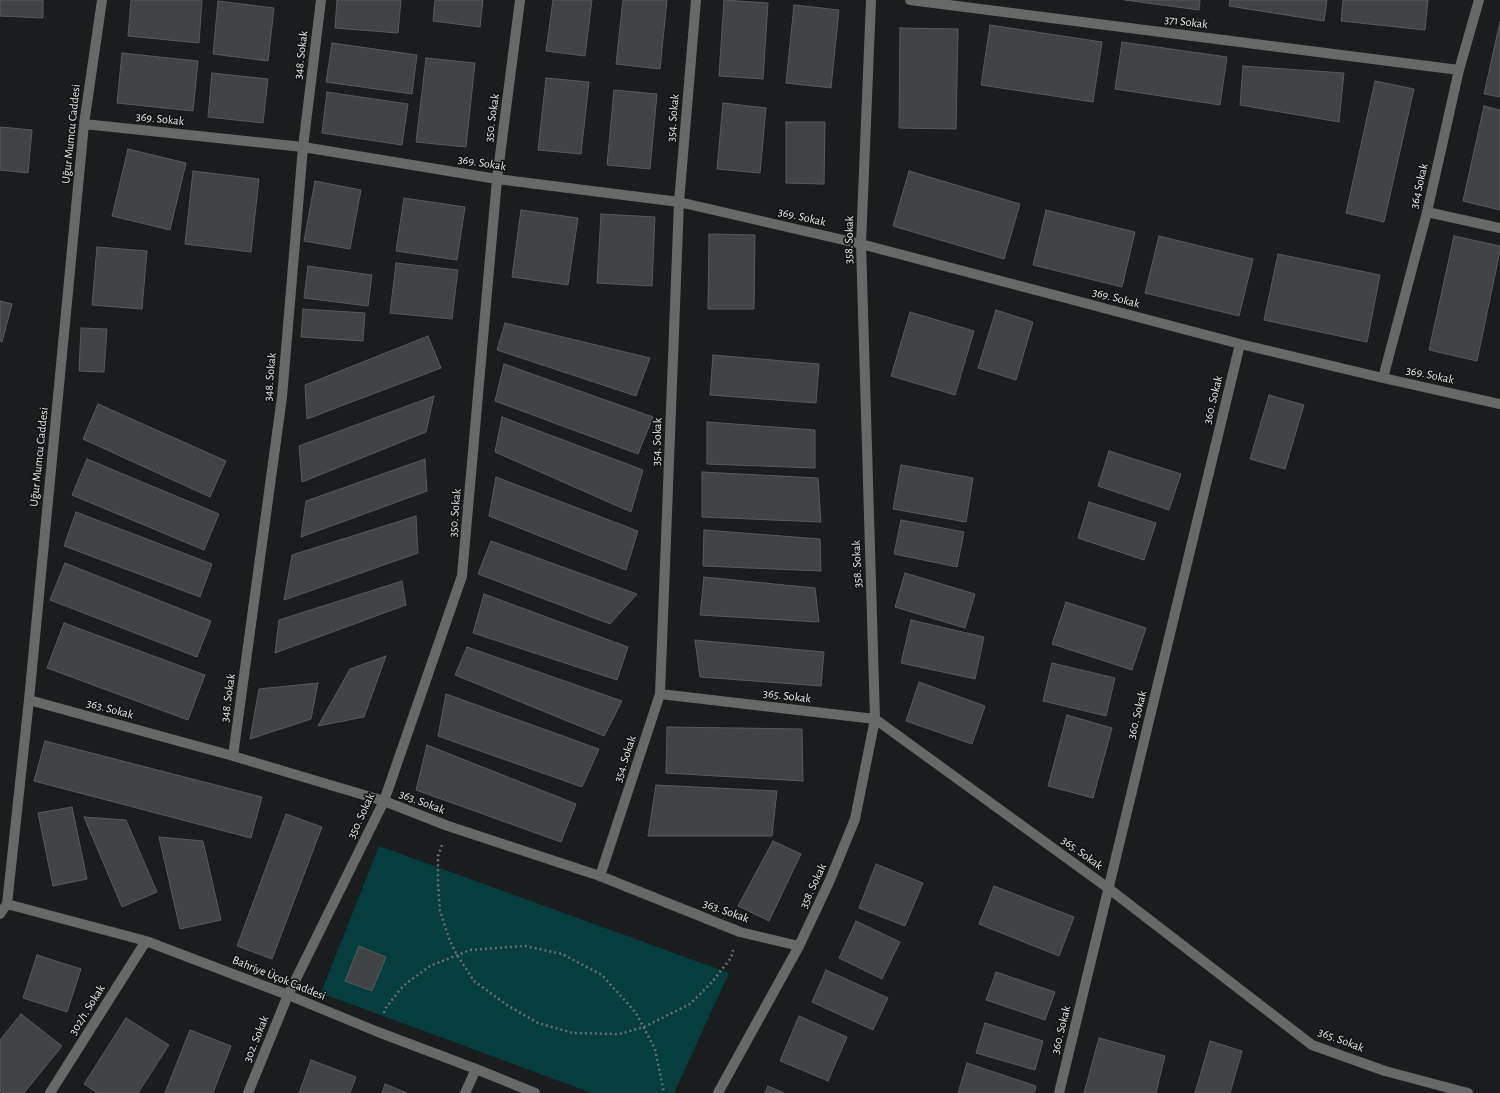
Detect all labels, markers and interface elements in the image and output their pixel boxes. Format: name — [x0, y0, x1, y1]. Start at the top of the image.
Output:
street label: 371 Sokak — [1163, 12, 1209, 32]
street label: 348. Sokak — [291, 30, 311, 80]
street label: Uğur Mumcu Caddesi — [59, 84, 83, 184]
street label: 350. Sokak — [481, 93, 503, 143]
street label: 354. Sokak — [664, 93, 682, 143]
street label: 369. Sokak — [135, 109, 185, 129]
street label: 369. Sokak — [457, 152, 507, 174]
street label: 364 Sokak — [1407, 162, 1431, 210]
street label: 369. Sokak — [777, 205, 827, 229]
street label: 358. Sokak — [841, 216, 857, 264]
street label: 369. Sokak — [1091, 285, 1141, 311]
street label: 348. Sokak — [261, 352, 279, 402]
street label: 369. Sokak — [1405, 363, 1455, 387]
street label: 360. Sokak — [1200, 374, 1226, 426]
street label: Uğur Mumcu Caddesi — [27, 407, 51, 507]
street label: 354. Sokak — [649, 418, 665, 466]
street label: 350. Sokak — [446, 488, 464, 538]
street label: 358. Sokak — [849, 540, 865, 588]
street label: 348. Sokak — [217, 673, 239, 723]
street label: 365. Sokak — [762, 686, 812, 706]
street label: 360. Sokak — [1124, 689, 1150, 741]
street label: 363. Sokak — [85, 696, 135, 722]
street label: 354. Sokak — [611, 734, 639, 784]
street label: 363. Sokak — [397, 787, 447, 817]
street label: 350. Sokak — [344, 791, 378, 841]
street label: 365. Sokak — [1058, 833, 1106, 873]
street label: 358. Sokak — [796, 861, 830, 911]
street label: 363. Sokak — [701, 896, 751, 926]
street label: Bahriye Üçok Caddesi — [230, 953, 328, 1003]
street label: 302/1. Sokak — [66, 982, 108, 1038]
street label: 360. Sokak — [1048, 1004, 1074, 1056]
street label: 302. Sokak — [240, 1014, 272, 1064]
street label: 365. Sokak — [1316, 1025, 1366, 1055]

